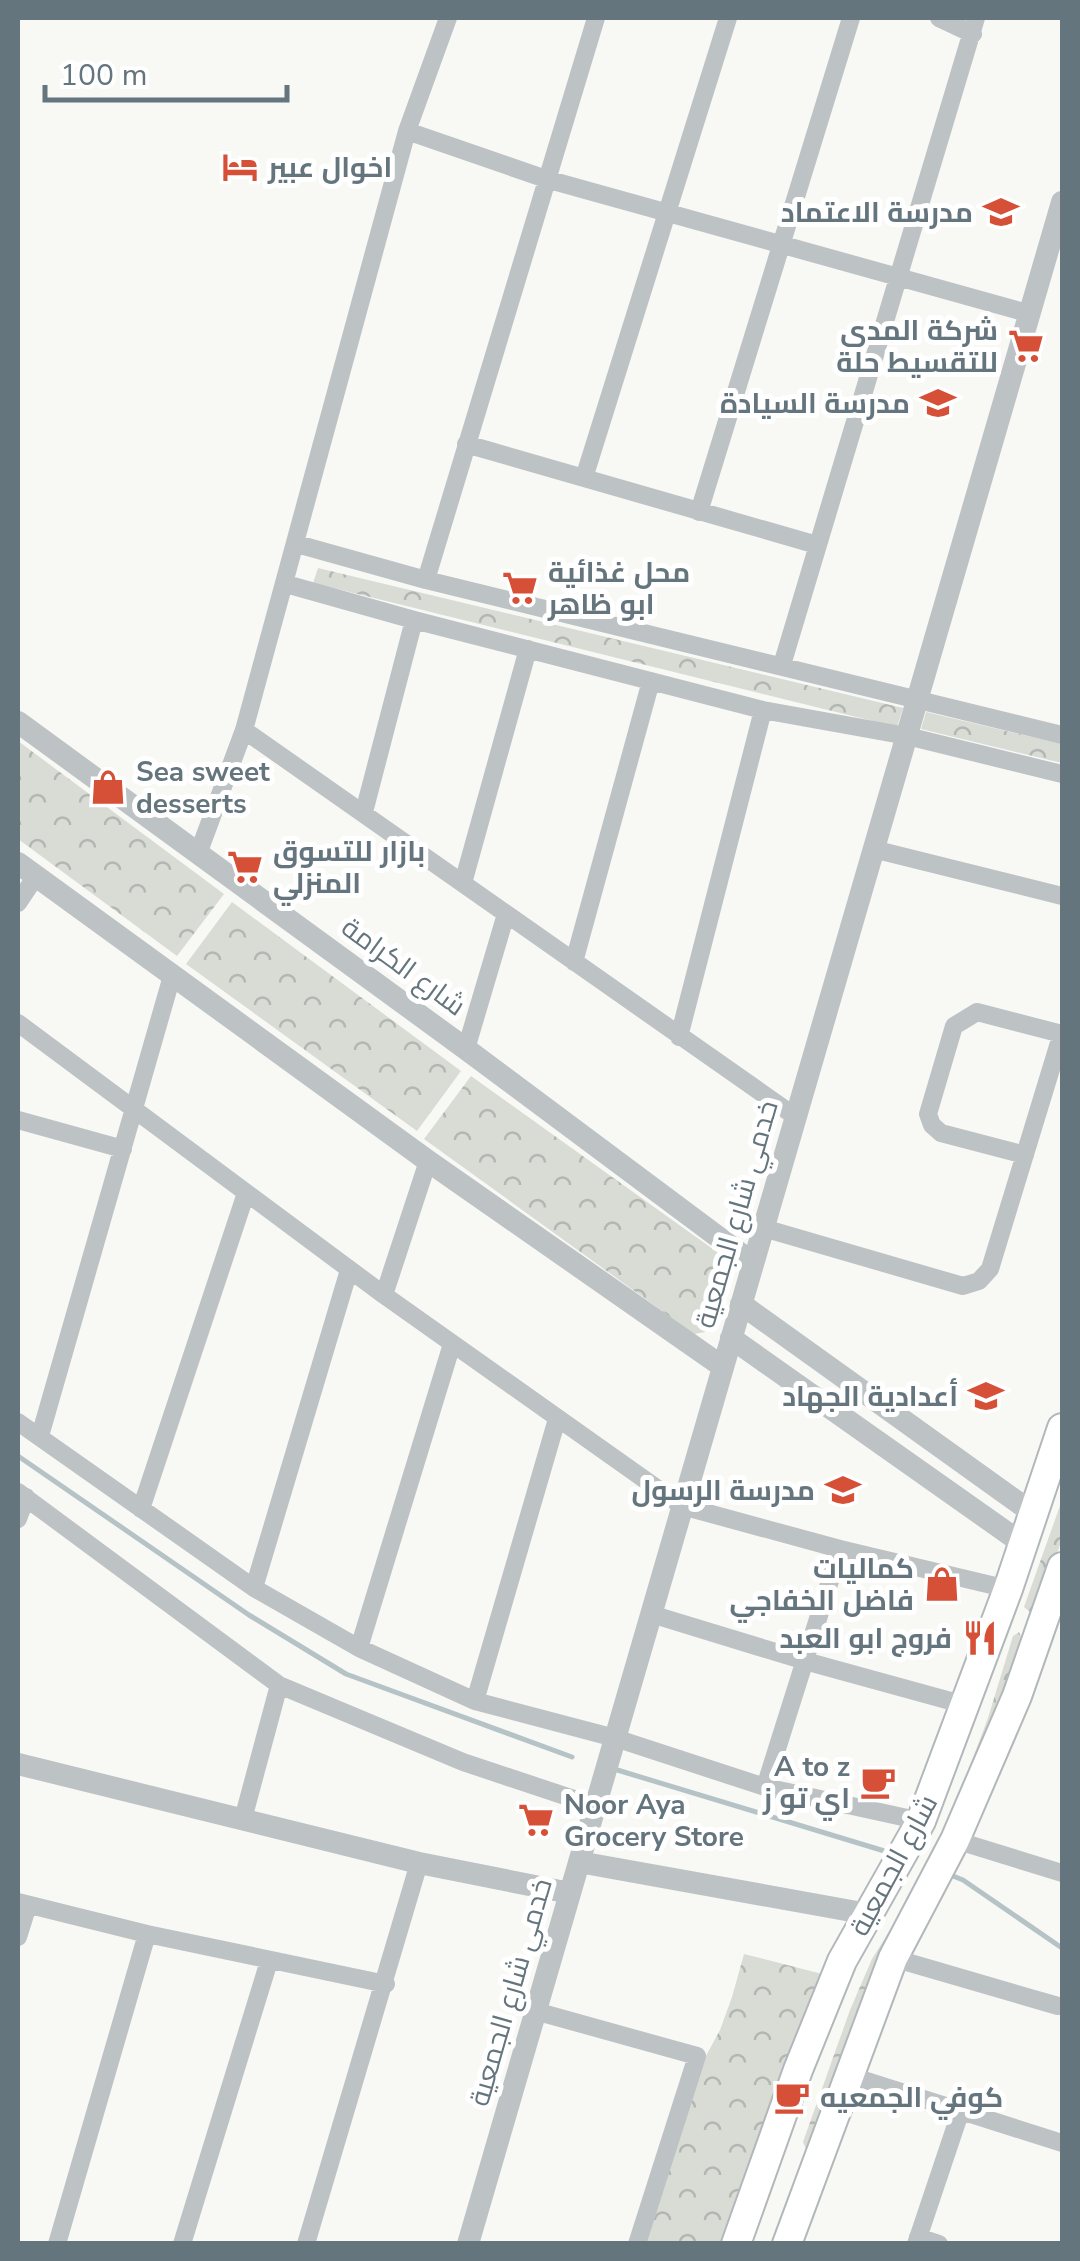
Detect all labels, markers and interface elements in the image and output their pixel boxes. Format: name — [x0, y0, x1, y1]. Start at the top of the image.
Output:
scale bar — [45, 40, 288, 102]
text: 100 m — [60, 55, 147, 96]
hotel icon: اخوال عبير — [221, 148, 259, 186]
place label: اخوال عبير — [267, 149, 392, 187]
school or university icon: مدرسة الاعتماد — [982, 193, 1020, 231]
place label: مدرسة الاعتماد — [781, 194, 973, 232]
place label: شركة المدى للتقسيط حلة — [836, 312, 998, 382]
supermarket icon: شركة المدى للتقسيط حلة — [1007, 327, 1045, 365]
school or university icon: مدرسة السيادة — [919, 384, 957, 422]
place label: مدرسة السيادة — [720, 385, 910, 423]
place label: محل غذائية ابو ظاهر — [547, 554, 690, 624]
supermarket icon: محل غذائية ابو ظاهر — [501, 569, 539, 607]
place label: Sea sweet desserts — [136, 753, 270, 823]
shop icon: Sea sweet desserts — [89, 768, 127, 806]
place label: بازار للتسوق المنزلي — [273, 833, 425, 906]
supermarket icon: بازار للتسوق المنزلي — [226, 848, 264, 886]
street label: شارع الكرامة — [334, 909, 473, 1025]
street label: خدمي شارع الجمعية — [686, 1096, 790, 1333]
school or university icon: أعدادية الجهاد — [967, 1377, 1005, 1415]
place label: أعدادية الجهاد — [782, 1378, 958, 1416]
school or university icon: مدرسة الرسول — [824, 1471, 862, 1509]
place label: مدرسة الرسول — [632, 1472, 815, 1510]
place label: كماليات فاضل الخفاجي — [730, 1550, 914, 1623]
shop icon: كماليات فاضل الخفاجي — [923, 1565, 961, 1603]
restaurant icon: فروج ابو العبد — [961, 1619, 999, 1657]
place label: فروج ابو العبد — [779, 1620, 952, 1658]
place label: A to z اي تو ز — [762, 1748, 850, 1821]
cafe icon: A to z اي تو ز — [859, 1763, 897, 1801]
place label: Noor Aya Grocery Store — [564, 1786, 744, 1856]
street label: شارع الجمعية — [841, 1788, 947, 1943]
supermarket icon: Noor Aya Grocery Store — [517, 1801, 555, 1839]
street label: خدمي شارع الجمعية — [460, 1874, 564, 2111]
cafe icon: كوفي الجمعيه — [773, 2078, 811, 2116]
place label: كوفي الجمعيه — [820, 2079, 1003, 2120]

